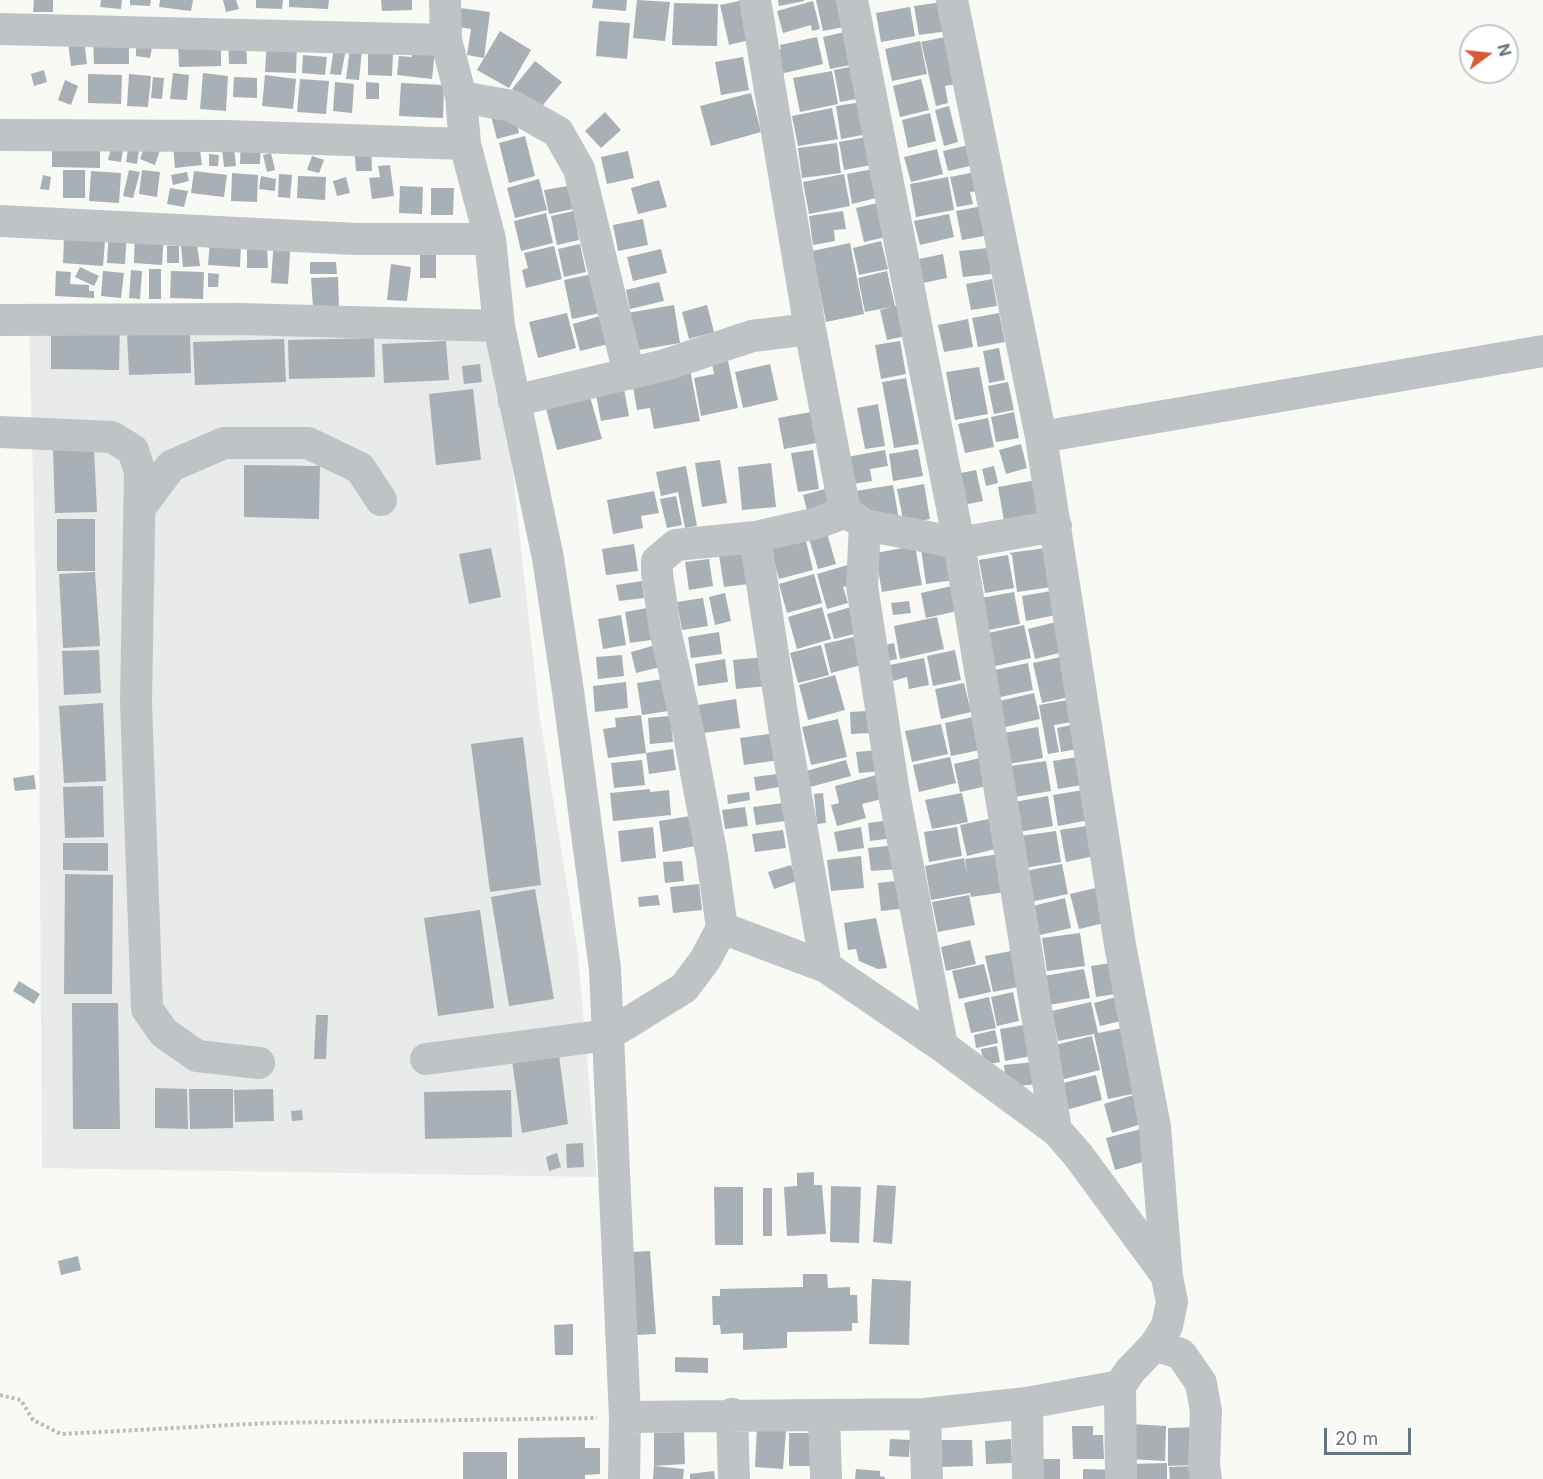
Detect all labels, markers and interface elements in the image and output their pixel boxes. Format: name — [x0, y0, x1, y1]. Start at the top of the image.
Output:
north arrow — [1459, 24, 1519, 84]
text: N — [1493, 41, 1516, 58]
scale bar — [1327, 1416, 1414, 1454]
text: 20 m — [1335, 1428, 1378, 1449]

